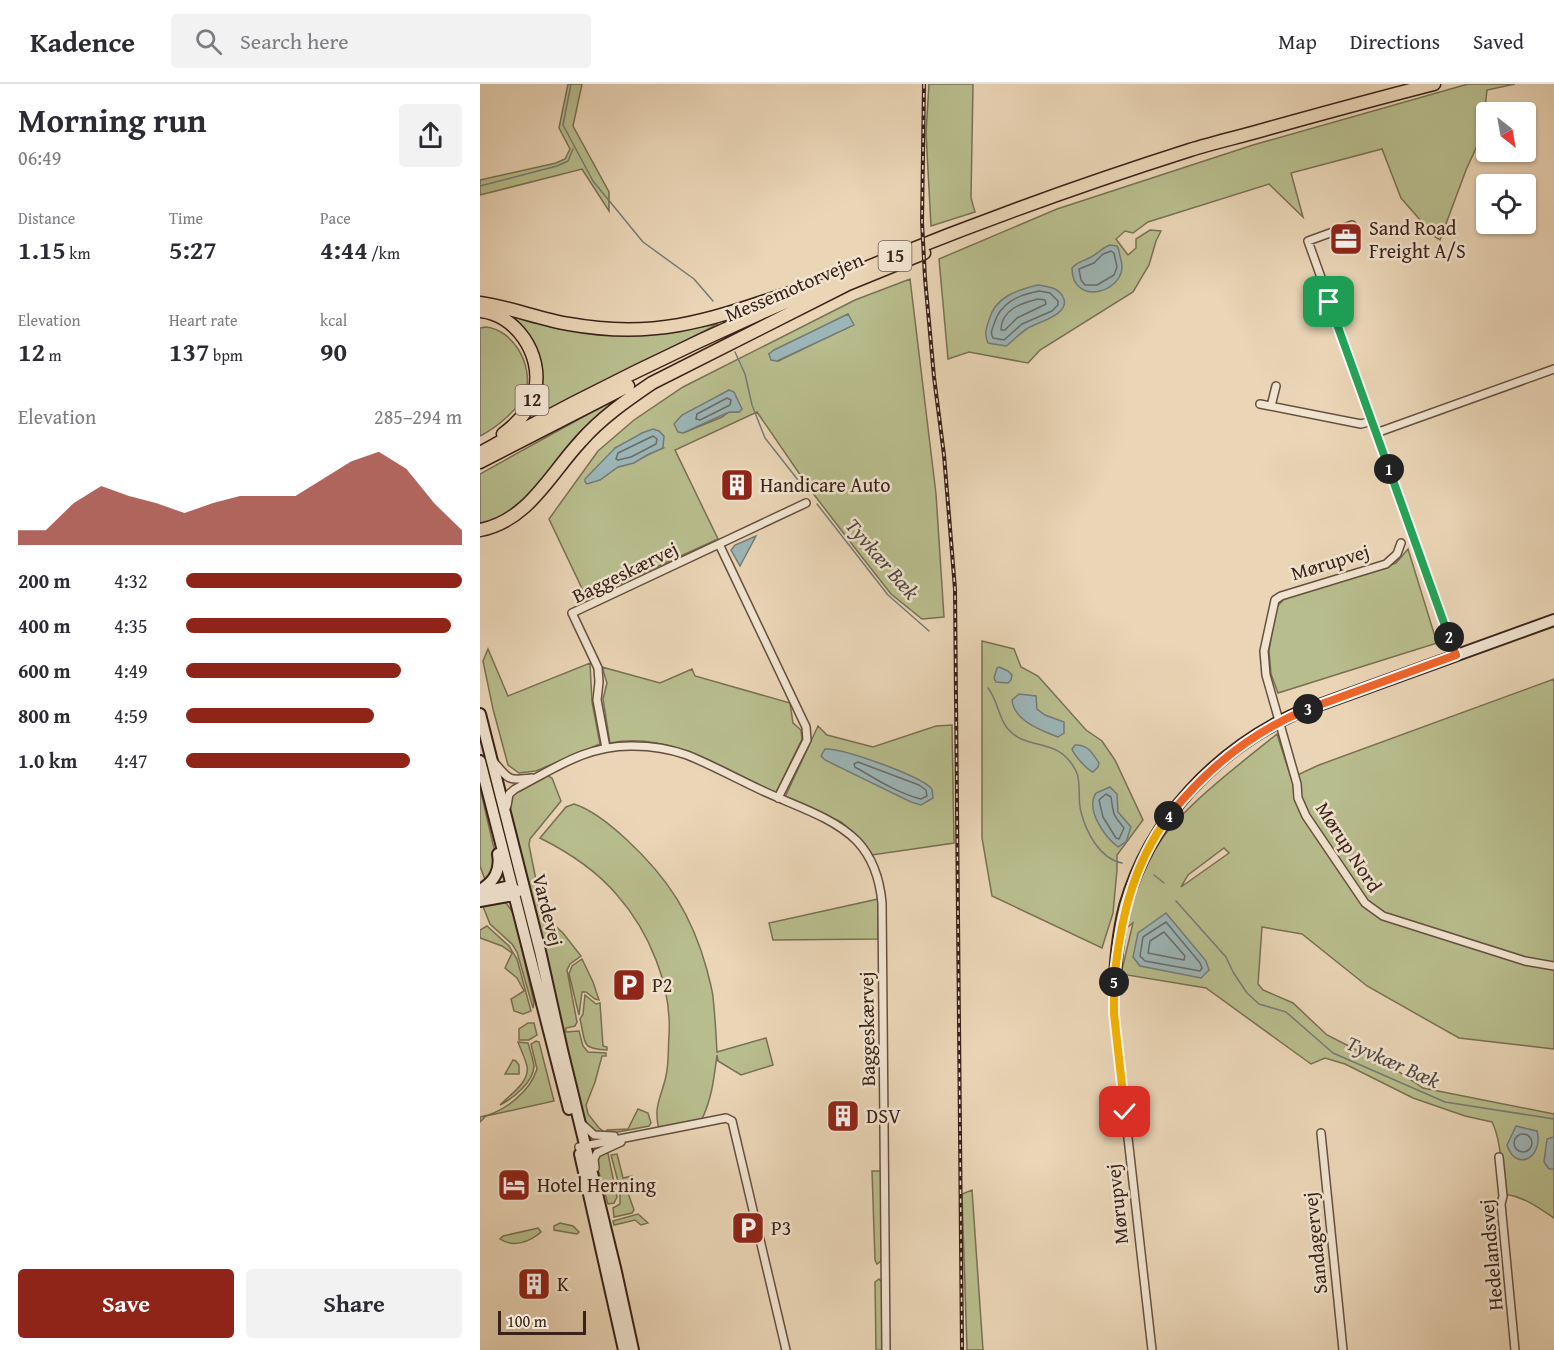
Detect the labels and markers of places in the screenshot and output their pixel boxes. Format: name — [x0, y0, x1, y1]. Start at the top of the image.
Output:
place label: Sand Road Freight A/S — [1369, 213, 1466, 265]
office icon: Sand Road Freight A/S — [1328, 221, 1364, 257]
pin — [1303, 276, 1354, 327]
pin: 1 — [1374, 454, 1404, 484]
building icon: Handicare Auto — [719, 467, 755, 503]
place label: Handicare Auto — [760, 470, 891, 499]
pin: 2 — [1434, 622, 1464, 652]
pin: 3 — [1293, 694, 1323, 724]
pin: 4 — [1154, 801, 1184, 831]
parking icon: P2 — [611, 967, 647, 1003]
pin: 5 — [1099, 967, 1129, 997]
place label: P2 — [652, 970, 672, 999]
pin — [1099, 1086, 1150, 1137]
building icon: DSV — [825, 1098, 861, 1134]
place label: DSV — [866, 1101, 901, 1130]
hotel icon: Hotel Herning — [496, 1167, 532, 1203]
place label: Hotel Herning — [537, 1170, 656, 1199]
parking icon: P3 — [730, 1210, 766, 1246]
place label: P3 — [771, 1213, 791, 1242]
building icon: K — [516, 1266, 552, 1302]
place label: K — [557, 1269, 569, 1298]

